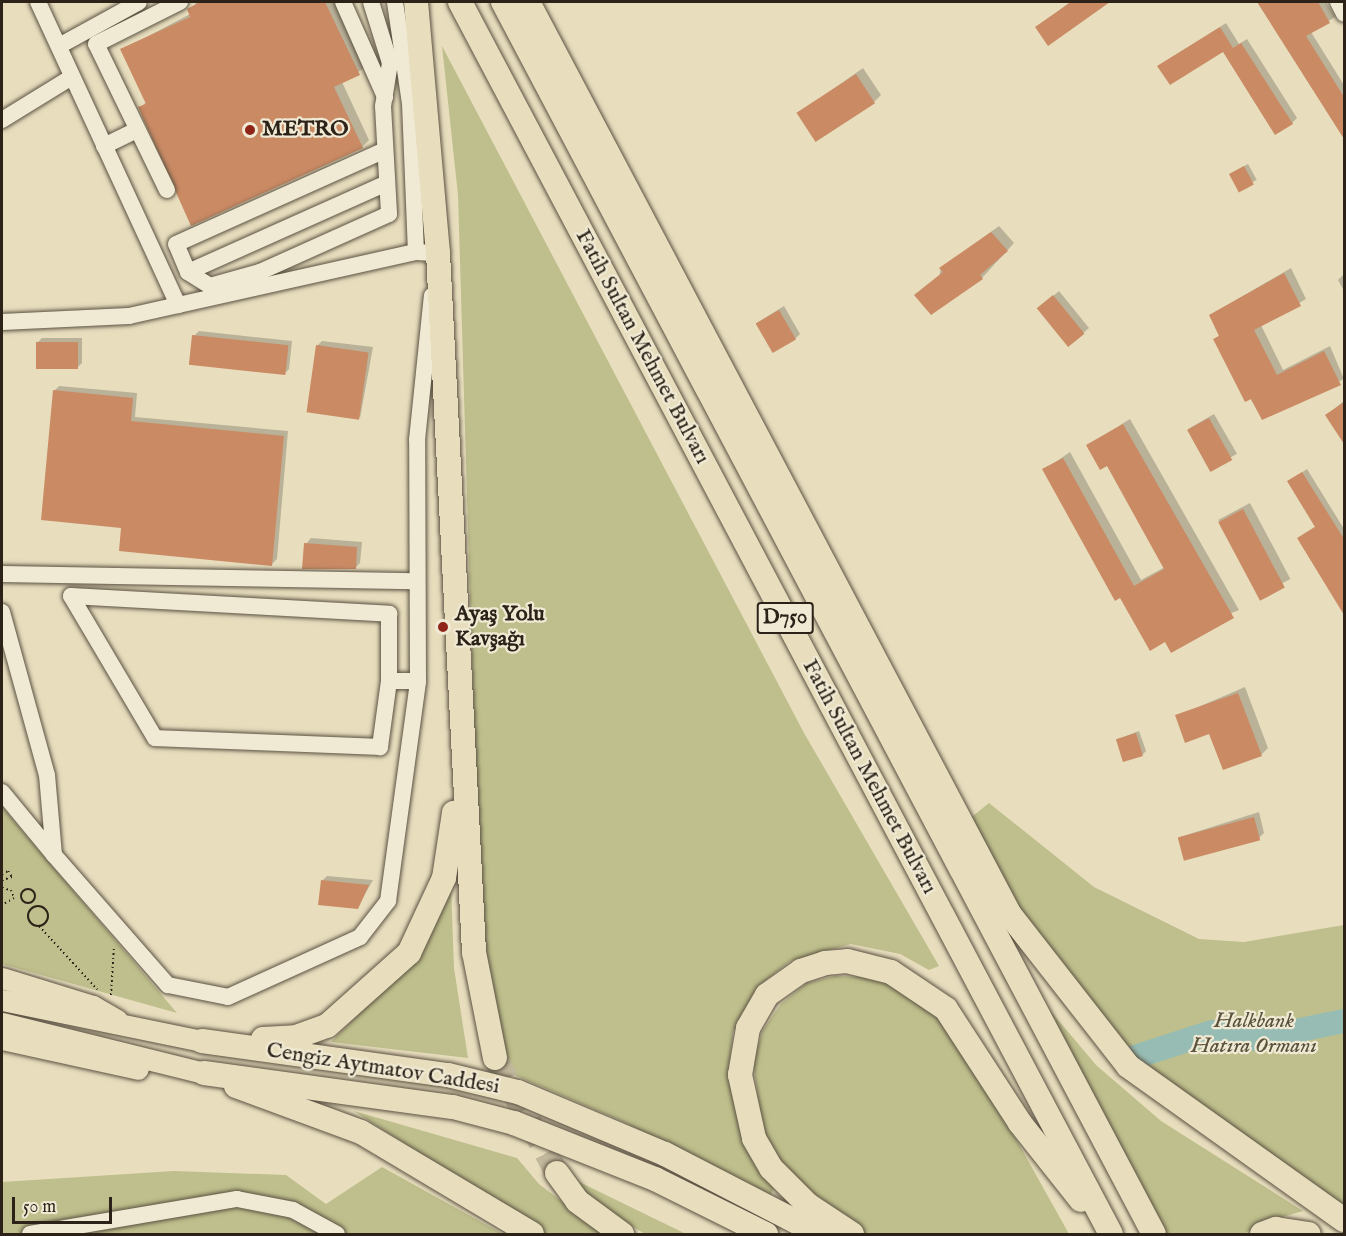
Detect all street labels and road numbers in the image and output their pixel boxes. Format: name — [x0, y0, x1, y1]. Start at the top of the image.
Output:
street label: Fatih Sultan Mehmet Bulvarı — [569, 225, 715, 469]
road number: D750 — [756, 600, 814, 636]
street label: Fatih Sultan Mehmet Bulvarı — [796, 655, 942, 899]
street label: Cengiz Aytmatov Caddesi — [265, 1038, 501, 1100]

